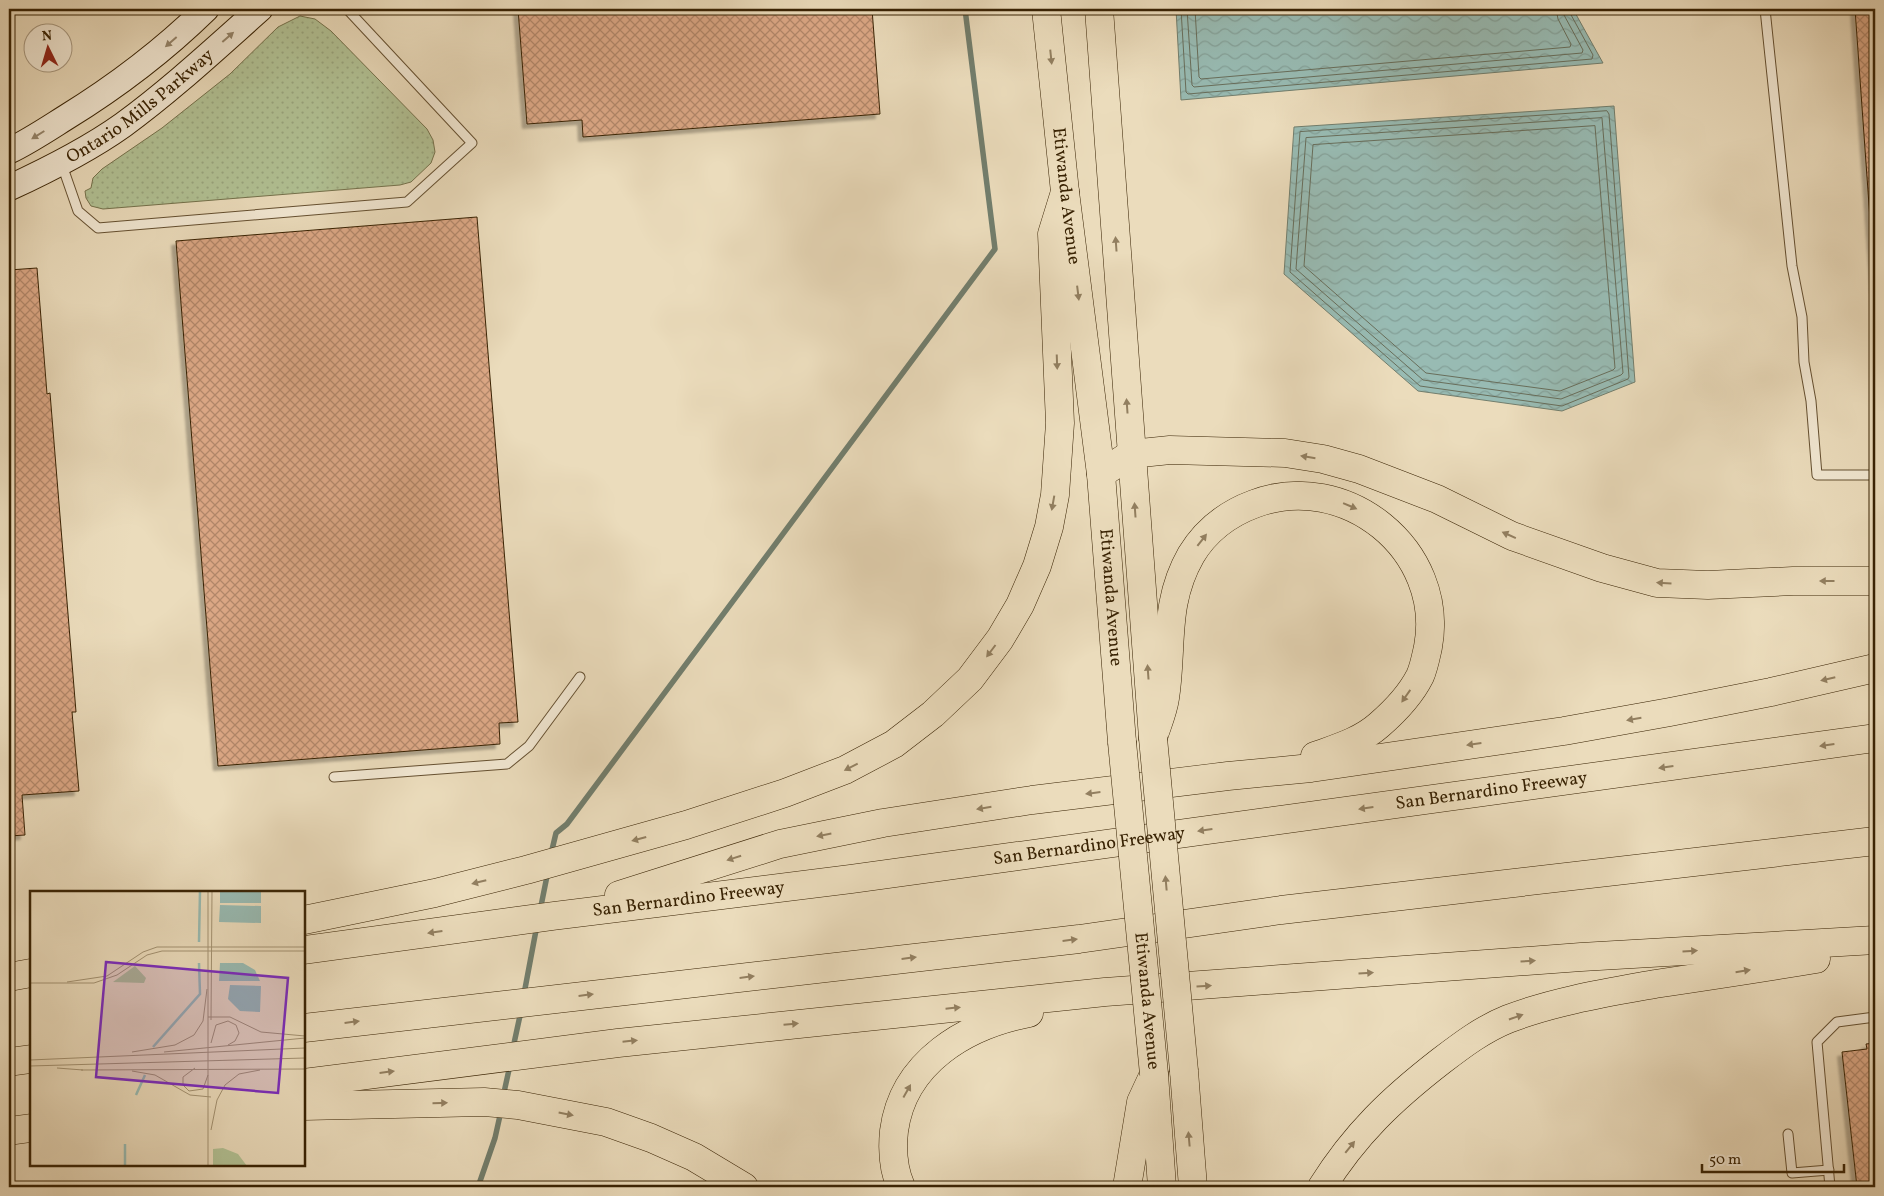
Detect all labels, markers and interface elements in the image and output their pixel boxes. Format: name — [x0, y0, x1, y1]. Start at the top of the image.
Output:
north arrow — [22, 22, 72, 72]
text: N — [41, 27, 53, 46]
one-way arrow — [222, 32, 234, 43]
one-way arrow — [164, 37, 177, 48]
street label: Ontario Mills Parkway — [62, 43, 220, 170]
one-way arrow — [1047, 50, 1055, 66]
street label: Etiwanda Avenue — [1046, 126, 1087, 266]
one-way arrow — [31, 131, 44, 140]
one-way arrow — [1111, 236, 1119, 252]
one-way arrow — [1074, 285, 1082, 301]
one-way arrow — [1054, 354, 1062, 370]
one-way arrow — [1123, 398, 1131, 414]
one-way arrow — [1300, 453, 1316, 461]
one-way arrow — [1049, 495, 1057, 511]
one-way arrow — [1131, 502, 1139, 518]
one-way arrow — [1343, 503, 1357, 511]
street label: Etiwanda Avenue — [1093, 528, 1129, 667]
one-way arrow — [1502, 530, 1517, 539]
one-way arrow — [1197, 534, 1208, 547]
one-way arrow — [1818, 577, 1834, 585]
one-way arrow — [1656, 579, 1672, 587]
one-way arrow — [986, 644, 996, 658]
one-way arrow — [1143, 664, 1151, 680]
one-way arrow — [1820, 675, 1835, 683]
one-way arrow — [1400, 689, 1411, 702]
one-way arrow — [1626, 715, 1642, 723]
one-way arrow — [1466, 740, 1482, 748]
one-way arrow — [1819, 741, 1835, 749]
one-way arrow — [843, 763, 858, 771]
one-way arrow — [1658, 763, 1674, 771]
street label: San Bernardino Freeway — [1394, 765, 1589, 816]
one-way arrow — [1085, 789, 1101, 797]
one-way arrow — [976, 804, 992, 812]
one-way arrow — [1358, 804, 1374, 812]
street label: San Bernardino Freeway — [992, 821, 1187, 872]
one-way arrow — [1197, 826, 1213, 834]
one-way arrow — [816, 831, 832, 839]
one-way arrow — [631, 835, 647, 843]
one-way arrow — [726, 855, 741, 863]
street label: San Bernardino Freeway — [591, 875, 786, 923]
one-way arrow — [1162, 875, 1170, 891]
one-way arrow — [471, 878, 486, 886]
inset map — [30, 891, 305, 1166]
one-way arrow — [426, 928, 442, 936]
street label: Etiwanda Avenue — [1128, 931, 1166, 1071]
one-way arrow — [1063, 936, 1079, 944]
one-way arrow — [1682, 946, 1698, 954]
one-way arrow — [901, 954, 917, 962]
one-way arrow — [1520, 957, 1536, 965]
one-way arrow — [1735, 966, 1751, 974]
one-way arrow — [1358, 969, 1374, 977]
one-way arrow — [740, 973, 756, 981]
one-way arrow — [1196, 981, 1212, 989]
one-way arrow — [578, 991, 594, 999]
one-way arrow — [945, 1004, 961, 1012]
one-way arrow — [1508, 1012, 1523, 1020]
one-way arrow — [344, 1018, 360, 1026]
one-way arrow — [784, 1019, 800, 1027]
one-way arrow — [622, 1037, 638, 1045]
one-way arrow — [379, 1068, 395, 1076]
one-way arrow — [903, 1083, 911, 1098]
one-way arrow — [432, 1099, 448, 1107]
one-way arrow — [558, 1110, 573, 1118]
one-way arrow — [1185, 1130, 1193, 1146]
one-way arrow — [1345, 1141, 1355, 1154]
scale bar — [1702, 1141, 1844, 1173]
text: 50 m — [1709, 1150, 1741, 1171]

